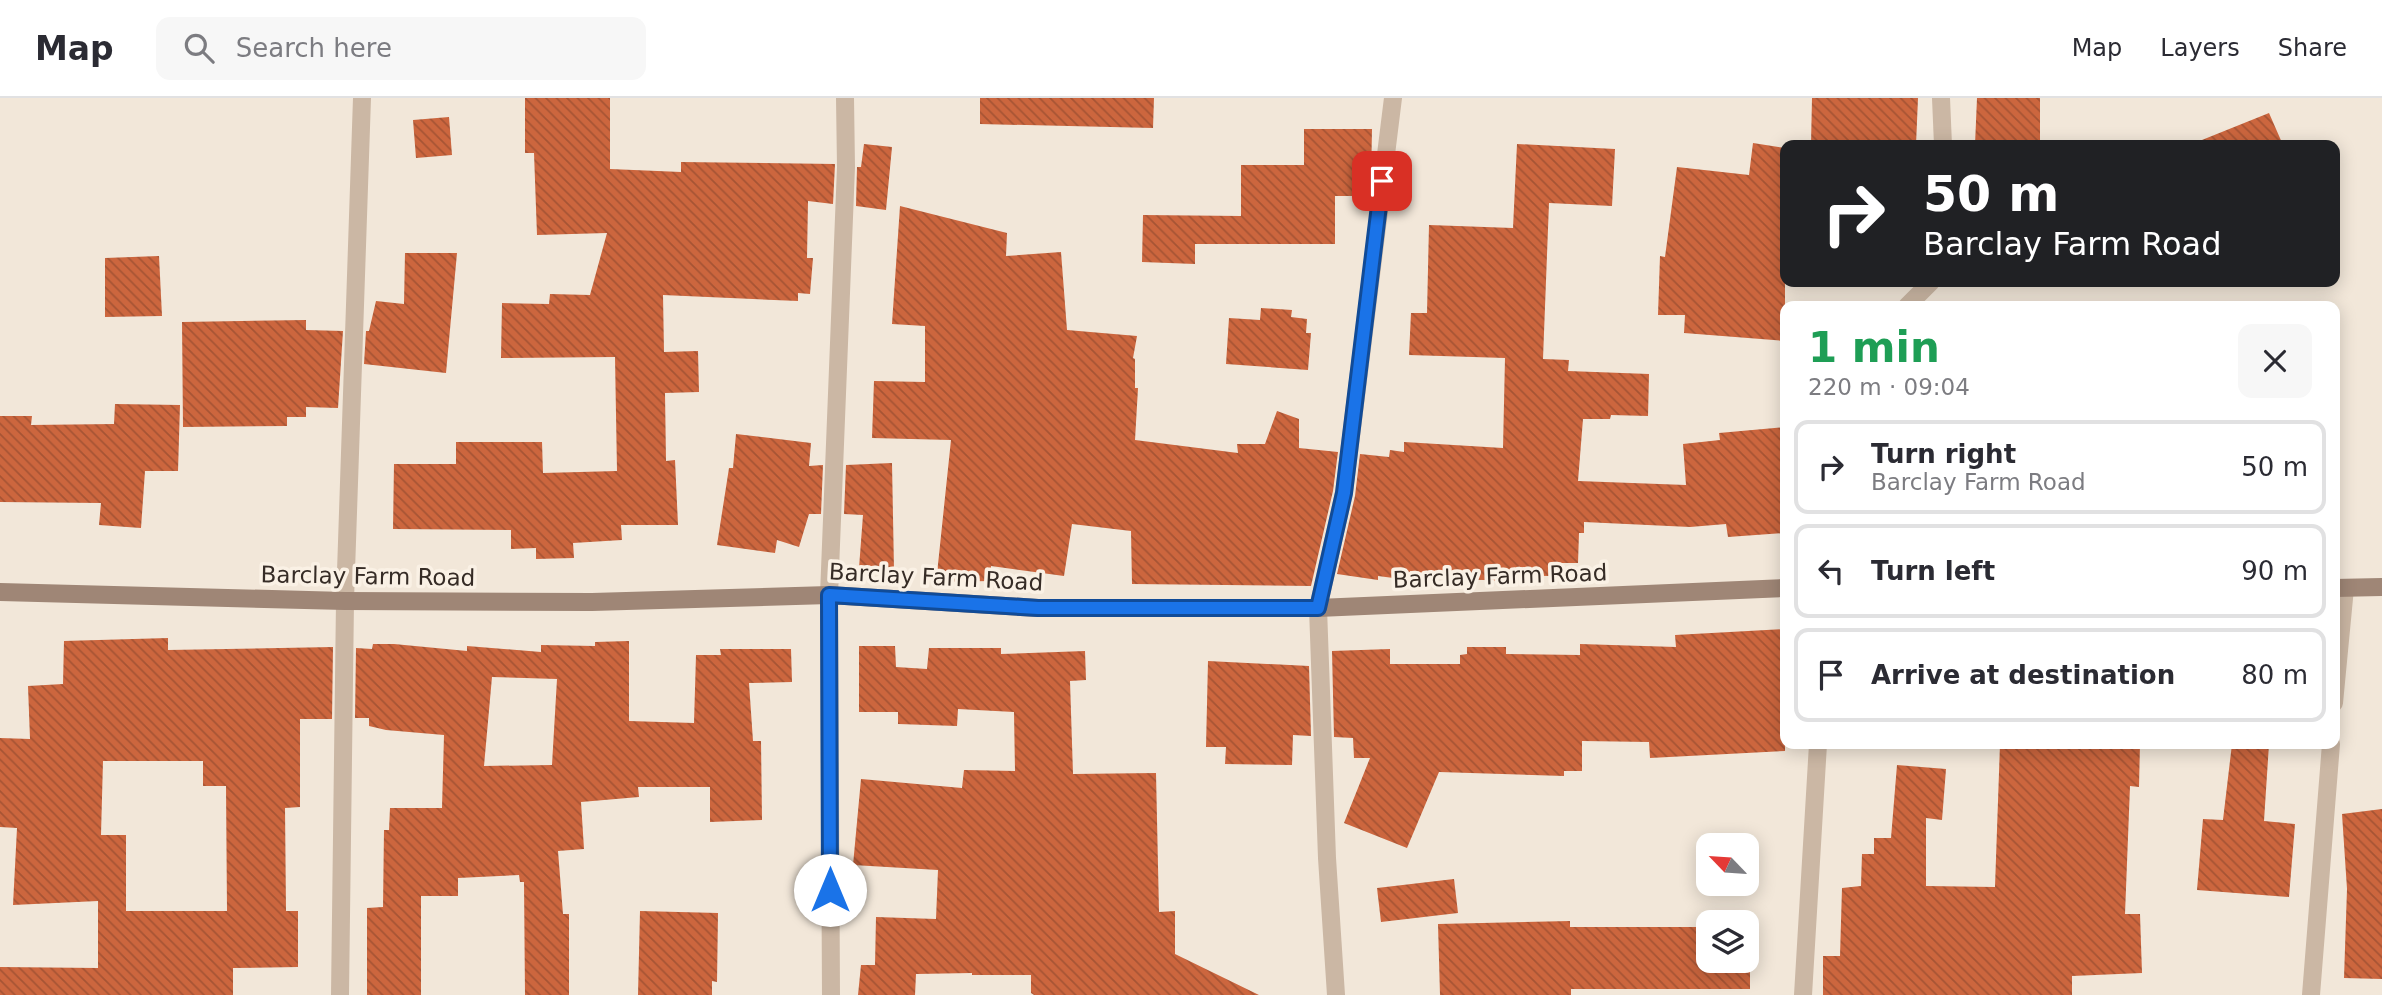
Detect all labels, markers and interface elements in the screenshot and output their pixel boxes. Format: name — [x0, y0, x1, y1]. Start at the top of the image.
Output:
search box — [156, 17, 646, 80]
text: Map — [35, 29, 114, 68]
icon: search — [180, 29, 218, 67]
text: Search here — [236, 33, 392, 63]
text: Map — [2072, 34, 2122, 62]
text: Layers — [2160, 34, 2240, 62]
text: Share — [2278, 34, 2347, 62]
pin — [1352, 151, 1412, 211]
icon: arrive — [1363, 162, 1401, 200]
text: 50 m — [1923, 166, 2059, 223]
icon: right — [1808, 168, 1899, 259]
text: Barclay Farm Road — [1923, 225, 2222, 263]
text: 1 min — [1808, 323, 1940, 372]
button: close — [2238, 324, 2312, 398]
text: 220 m · 09:04 — [1808, 374, 1970, 400]
text: Turn right — [1871, 439, 2016, 469]
icon: right — [1812, 448, 1850, 486]
text: 50 m — [2241, 452, 2308, 482]
text: Barclay Farm Road — [1871, 469, 2086, 495]
icon: left — [1812, 552, 1850, 590]
text: Turn left — [1871, 556, 1995, 586]
text: 90 m — [2241, 556, 2308, 586]
street label: Barclay Farm Road — [828, 558, 1044, 596]
street label: Barclay Farm Road — [1392, 559, 1608, 593]
street label: Barclay Farm Road — [261, 561, 475, 591]
icon: arrive — [1812, 656, 1850, 694]
text: Arrive at destination — [1871, 660, 2175, 690]
text: 80 m — [2241, 660, 2308, 690]
north arrow — [1696, 833, 1759, 896]
map controls — [1696, 833, 1759, 973]
position arrow — [793, 853, 867, 927]
button: layers — [1696, 910, 1759, 973]

